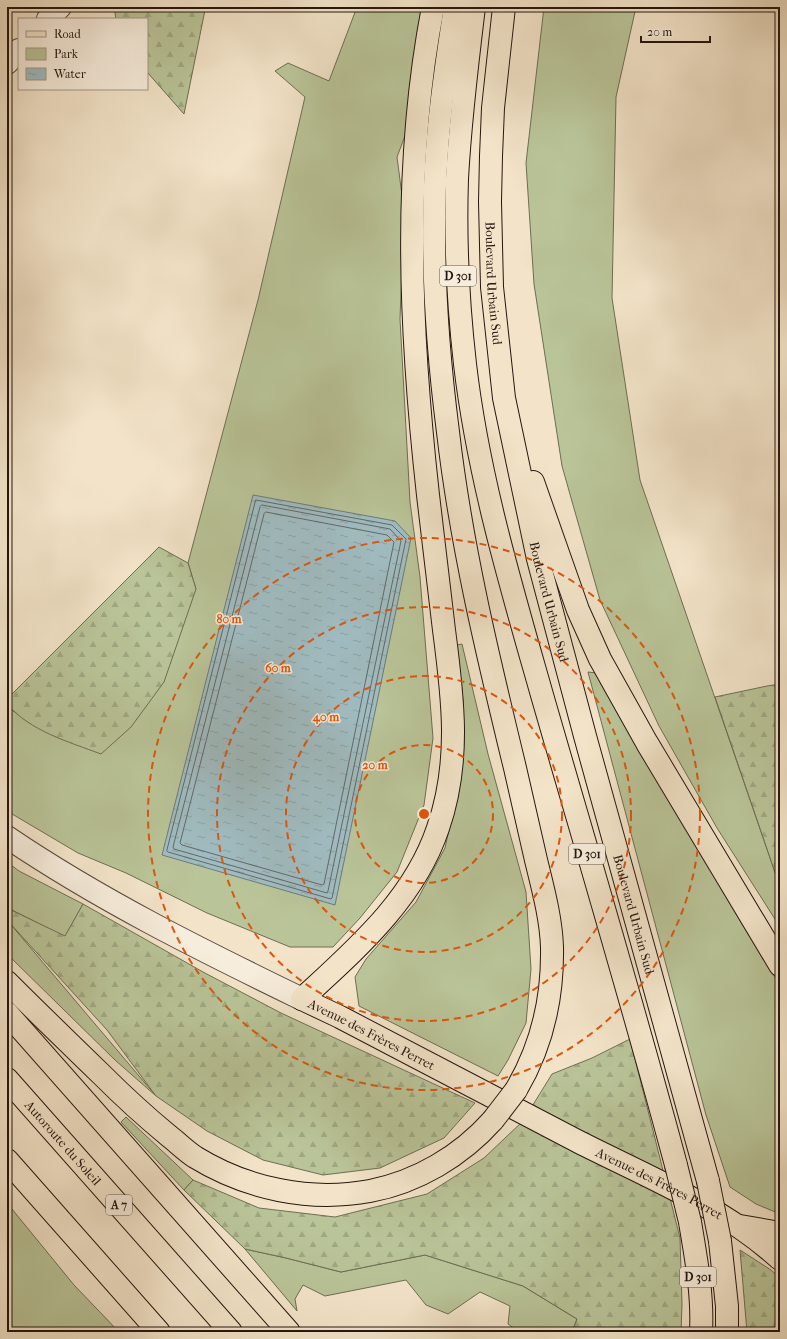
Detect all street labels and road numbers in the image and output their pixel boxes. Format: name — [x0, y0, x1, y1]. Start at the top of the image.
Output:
street label: Boulevard Urbain Sud — [483, 221, 506, 346]
road number: D 301 — [440, 266, 476, 286]
street label: Boulevard Urbain Sud — [527, 540, 573, 664]
road number: D 301 — [569, 844, 605, 864]
street label: Boulevard Urbain Sud — [611, 853, 658, 977]
street label: Avenue des Frères Perret — [305, 995, 438, 1073]
street label: Autoroute du Soleil — [21, 1097, 105, 1188]
street label: Avenue des Frères Perret — [593, 1144, 726, 1222]
road number: A 7 — [106, 1195, 132, 1215]
road number: D 301 — [680, 1267, 716, 1287]

